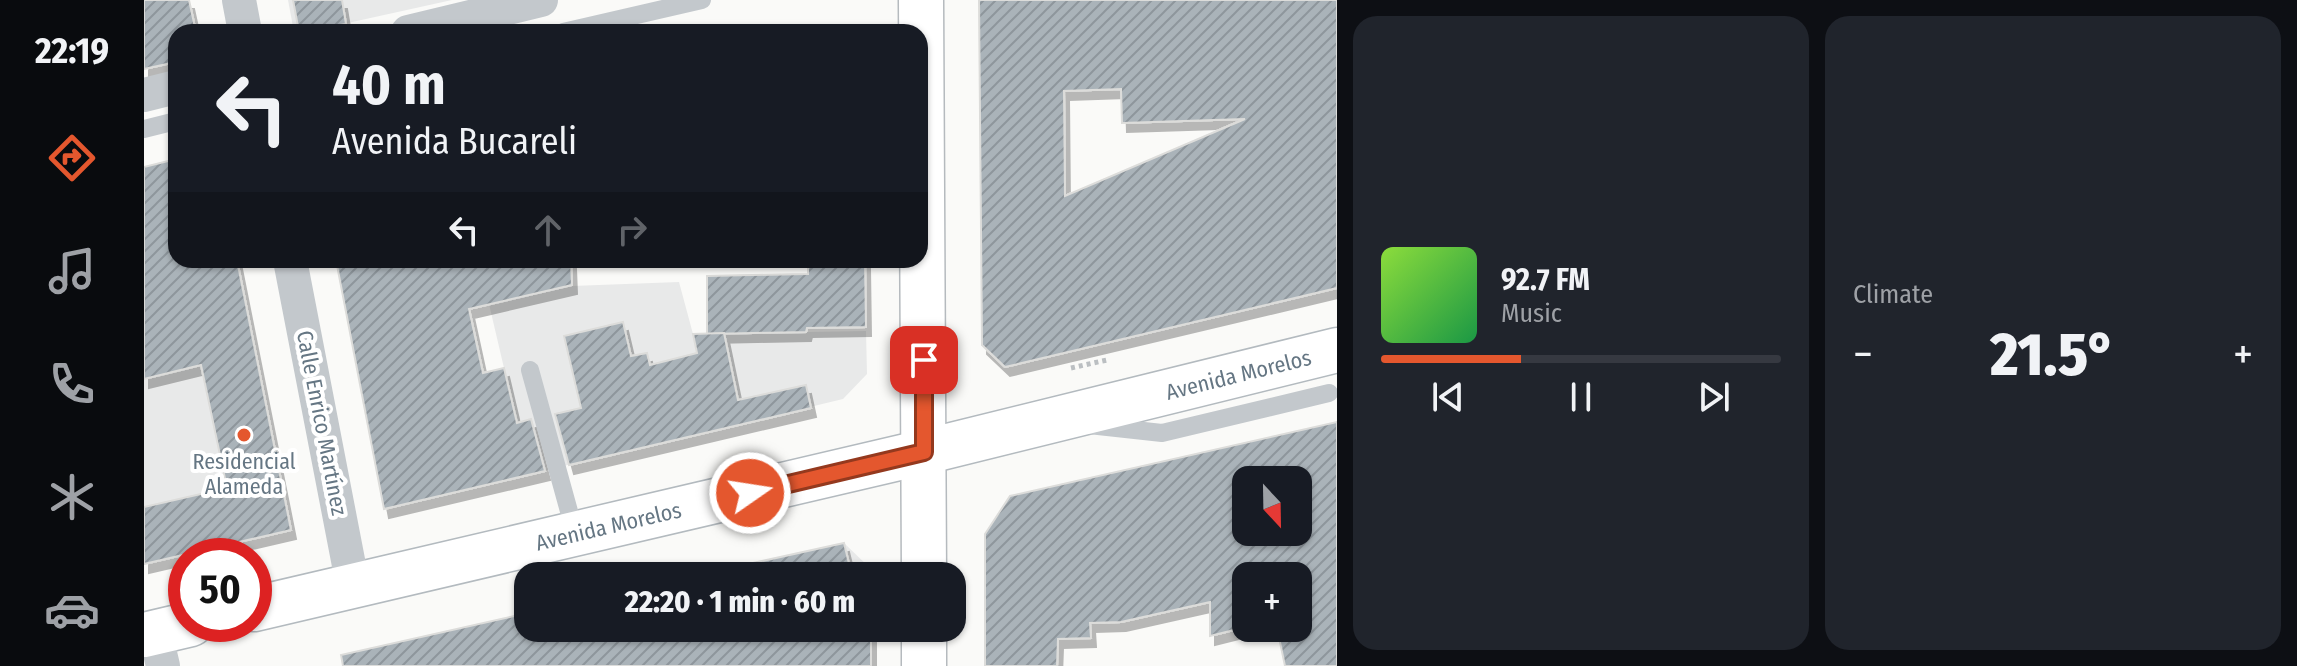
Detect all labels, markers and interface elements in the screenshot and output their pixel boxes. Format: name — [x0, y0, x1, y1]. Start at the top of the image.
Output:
text: 22:19 — [35, 29, 109, 73]
text: 40 m — [332, 52, 446, 119]
icon: left — [200, 56, 304, 160]
text: Avenida Bucareli — [332, 120, 577, 164]
icon: directions — [44, 130, 100, 186]
icon: left — [442, 208, 486, 252]
icon: ahead — [526, 208, 570, 252]
icon: right — [610, 208, 654, 252]
icon: music — [44, 243, 100, 299]
text: 92.7 FM — [1501, 262, 1590, 298]
text: Climate — [1853, 279, 1933, 310]
text: Music — [1501, 298, 1562, 329]
text: 21.5° — [1990, 319, 2116, 391]
pin — [890, 326, 958, 394]
street label: Calle Enrico Martínez — [291, 328, 353, 518]
text: − — [1853, 328, 1873, 381]
text: + — [2233, 328, 2253, 381]
icon: arrive — [902, 338, 946, 382]
street label: Avenida Morelos — [1163, 343, 1314, 405]
icon: phone — [44, 356, 100, 412]
icon: previous — [1426, 375, 1470, 419]
icon: pause — [1559, 375, 1603, 419]
icon: next — [1692, 375, 1736, 419]
marker: Residencial Alameda — [235, 426, 253, 444]
place label: Residencial Alameda — [192, 448, 296, 500]
position arrow — [708, 451, 792, 535]
north arrow — [1232, 466, 1312, 546]
map controls — [1232, 466, 1312, 642]
icon: climate — [44, 469, 100, 525]
street label: Avenida Morelos — [533, 496, 684, 556]
speed limit sign: 50 — [168, 538, 272, 642]
button: + — [1232, 562, 1312, 642]
icon: car — [44, 582, 100, 638]
text: 22:20 · 1 min · 60 m — [625, 584, 855, 620]

